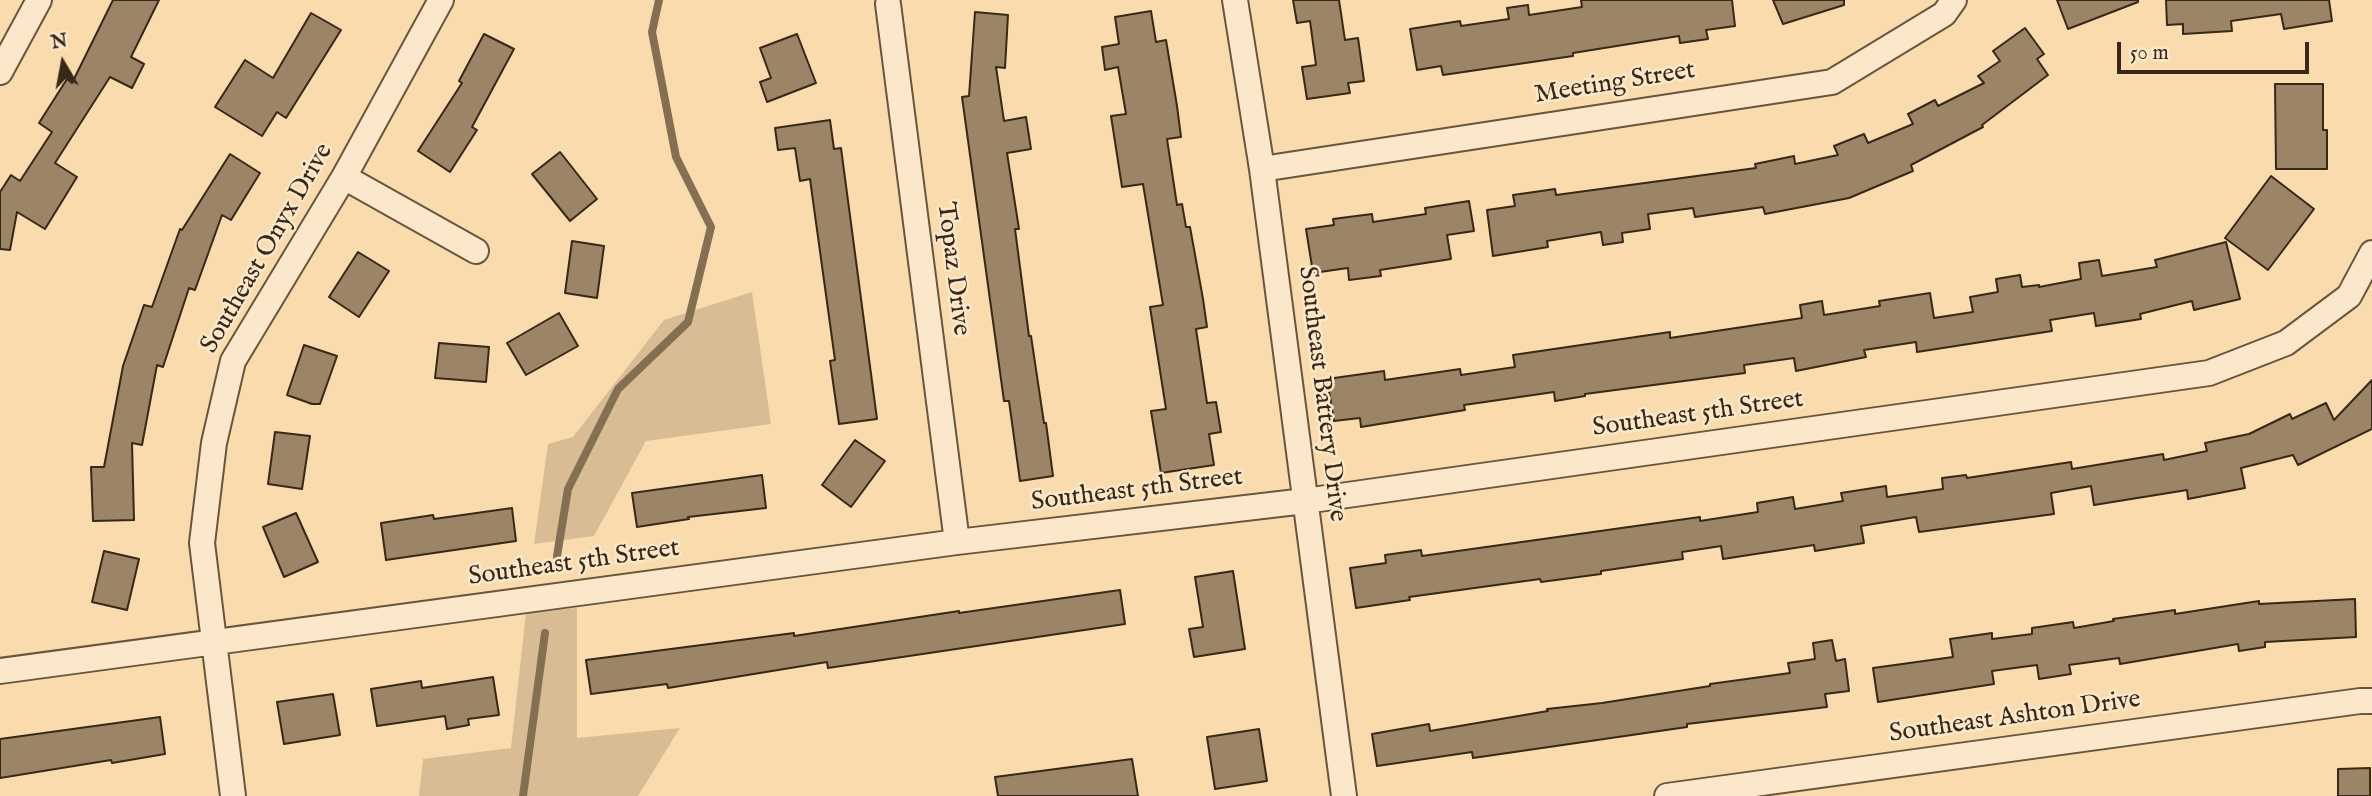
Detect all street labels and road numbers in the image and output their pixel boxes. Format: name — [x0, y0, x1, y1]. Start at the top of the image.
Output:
street label: Meeting Street — [1532, 56, 1698, 112]
street label: Southeast Onyx Drive — [195, 138, 341, 360]
street label: Topaz Drive — [928, 200, 976, 338]
street label: Southeast Battery Drive — [1290, 264, 1352, 524]
street label: Southeast 5th Street — [1590, 385, 1806, 445]
street label: Southeast 5th Street — [1030, 463, 1244, 519]
street label: Southeast 5th Street — [466, 534, 682, 594]
street label: Southeast Ashton Drive — [1887, 685, 2143, 751]

